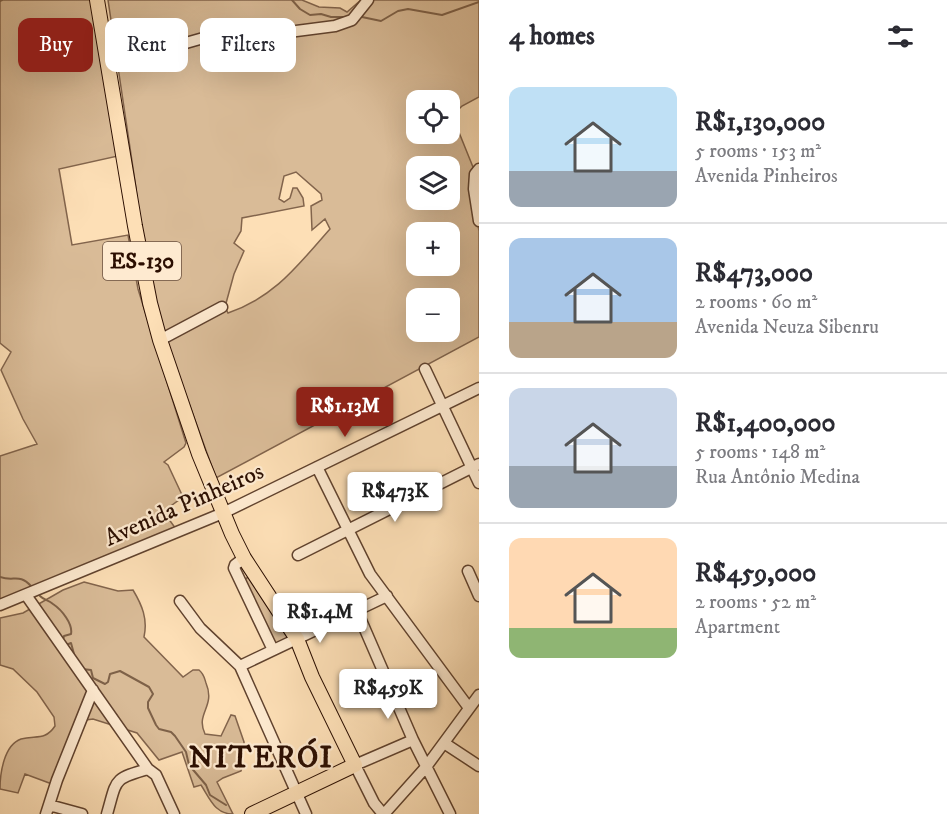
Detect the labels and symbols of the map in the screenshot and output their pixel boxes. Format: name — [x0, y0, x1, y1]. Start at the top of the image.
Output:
road number: ES-130 — [103, 242, 181, 280]
pin: R$1.13M — [290, 387, 400, 438]
street label: Avenida Pinheiros — [100, 456, 268, 554]
pin: R$473K — [346, 472, 444, 523]
pin: R$1.4M — [271, 593, 369, 644]
pin: R$459K — [339, 669, 437, 720]
district label: NITERÓI — [189, 737, 333, 777]

